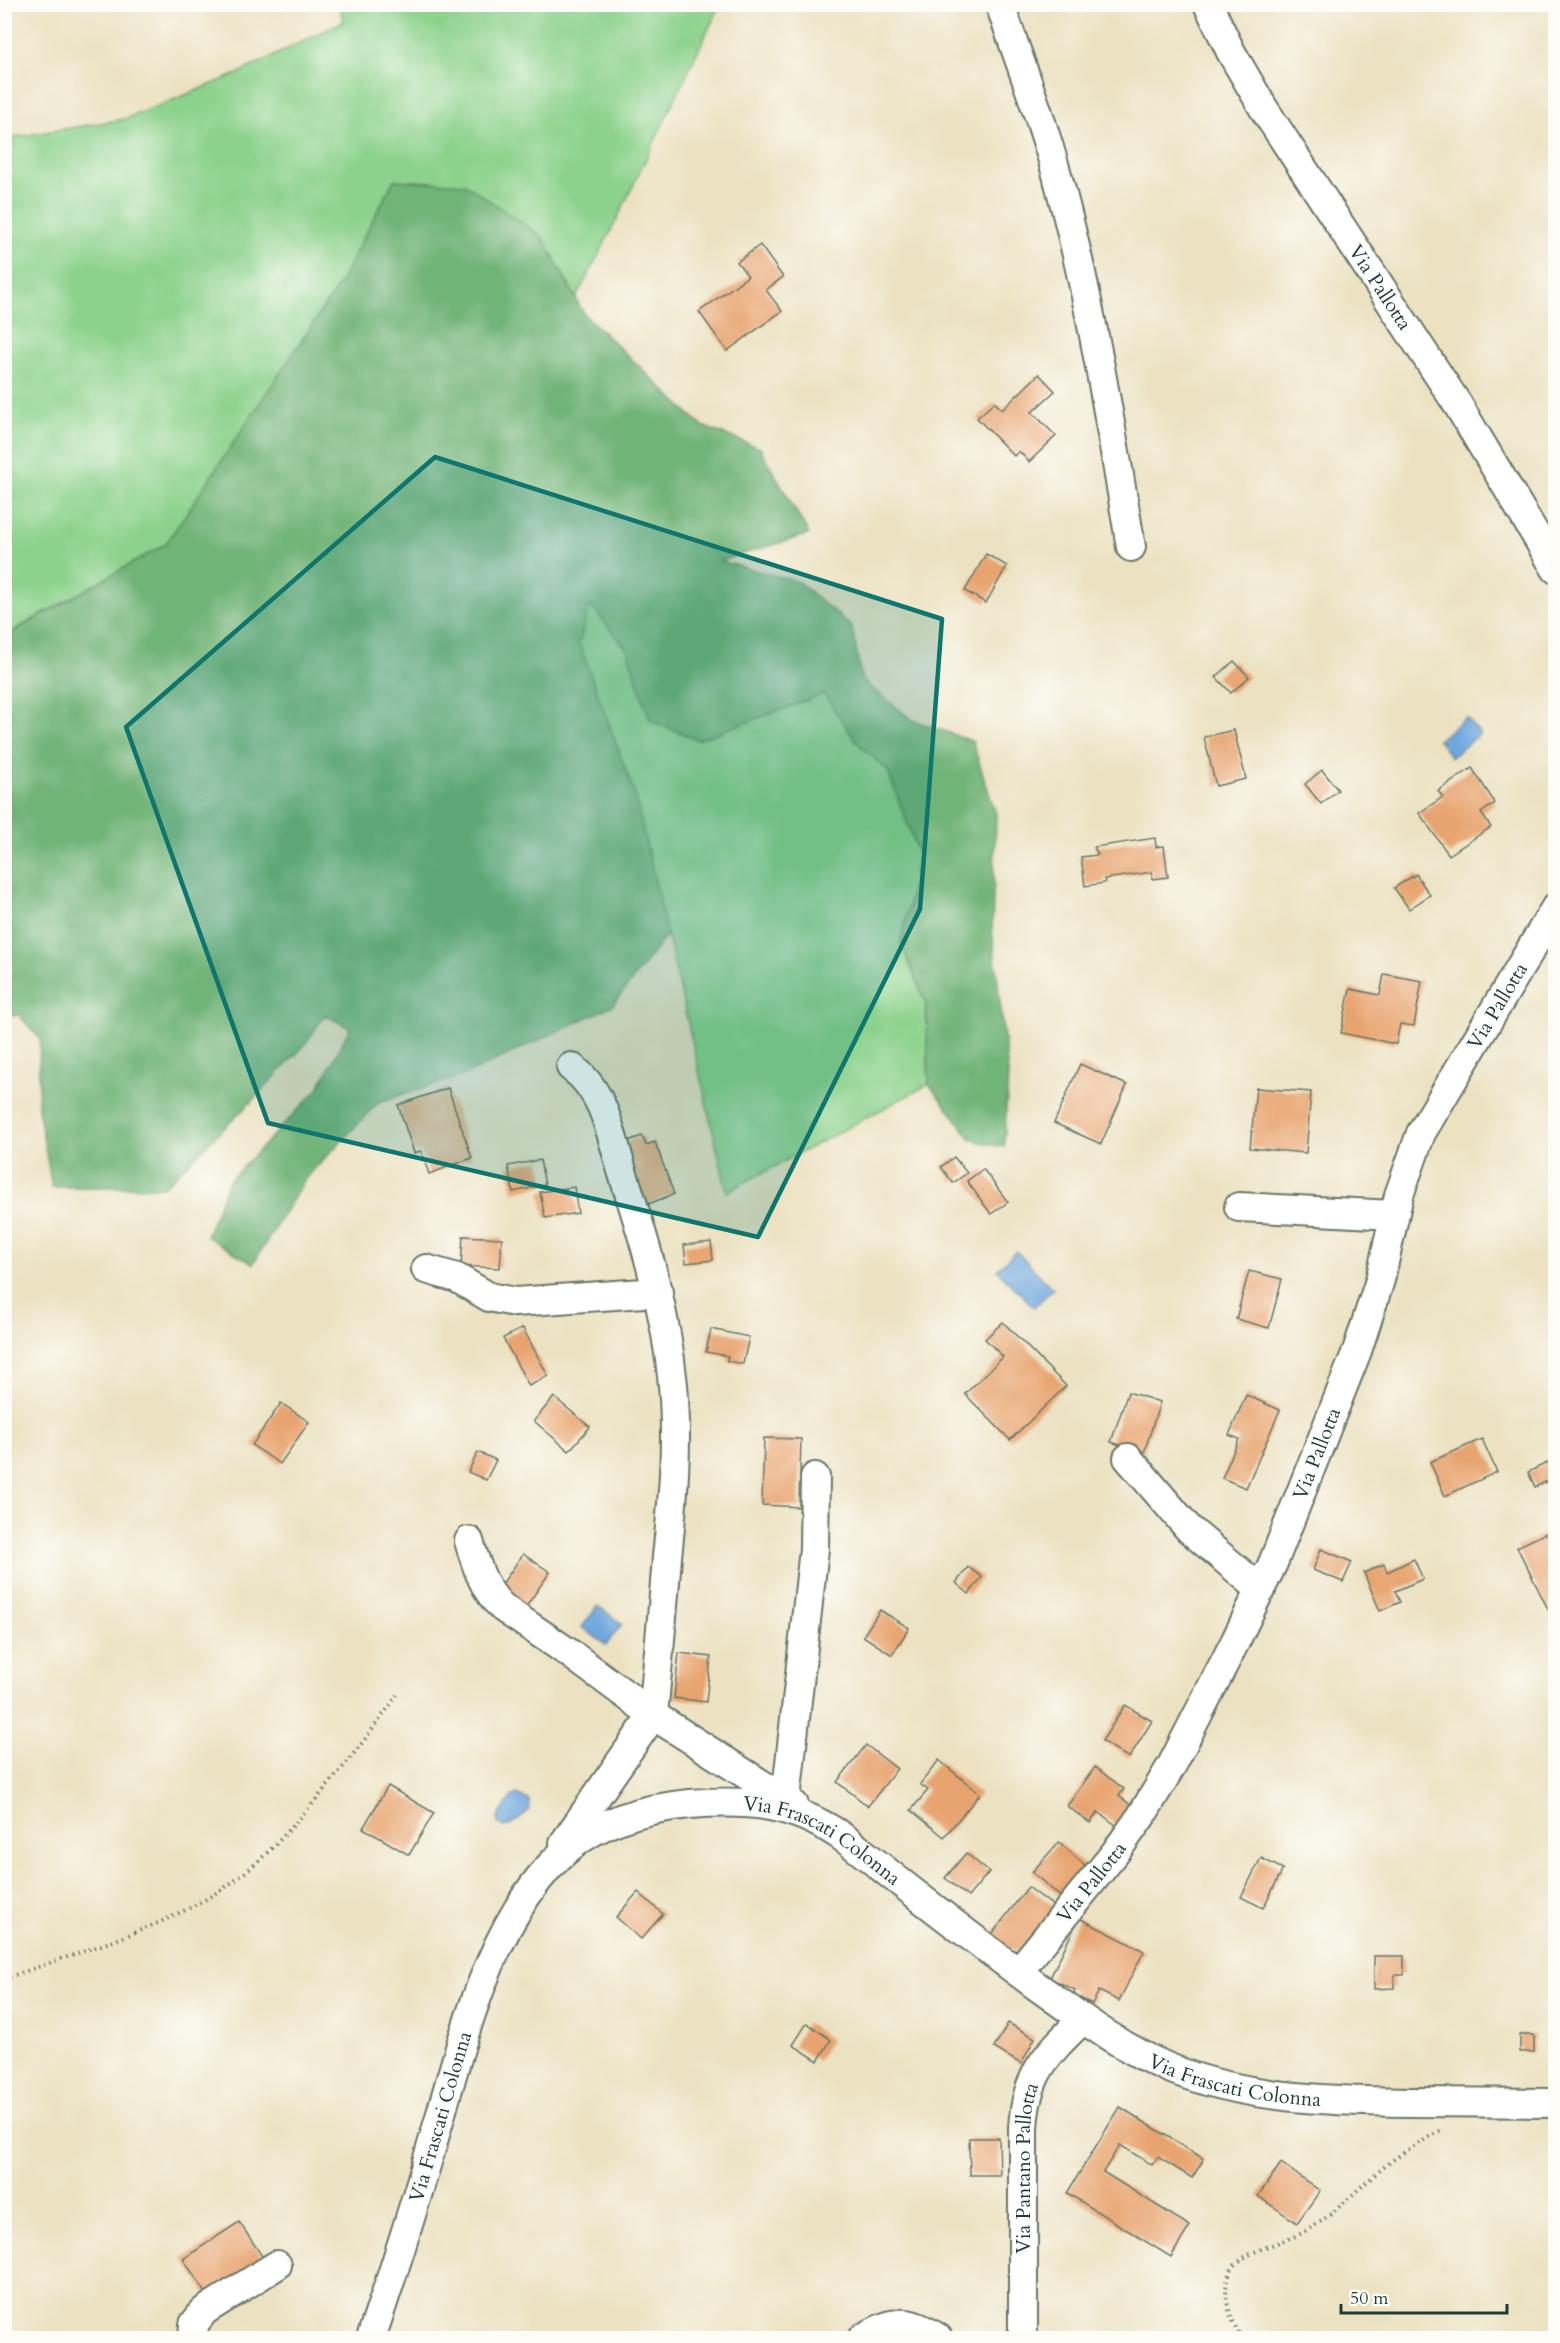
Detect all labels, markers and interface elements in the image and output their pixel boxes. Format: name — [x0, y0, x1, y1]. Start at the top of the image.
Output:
street label: Via Pallotta — [1342, 239, 1418, 336]
street label: Via Pallotta — [1461, 957, 1534, 1055]
street label: Via Pallotta — [1286, 1403, 1347, 1504]
street label: Via Frascati Colonna — [742, 1790, 906, 1892]
street label: Via Pallotta — [1051, 1836, 1133, 1929]
street label: Via Frascati Colonna — [403, 2028, 478, 2206]
street label: Via Frascati Colonna — [1144, 2048, 1322, 2113]
street label: Via Pantano Pallotta — [1010, 2078, 1045, 2254]
scale bar — [1341, 2277, 1508, 2315]
text: 50 m — [1350, 2286, 1389, 2311]

